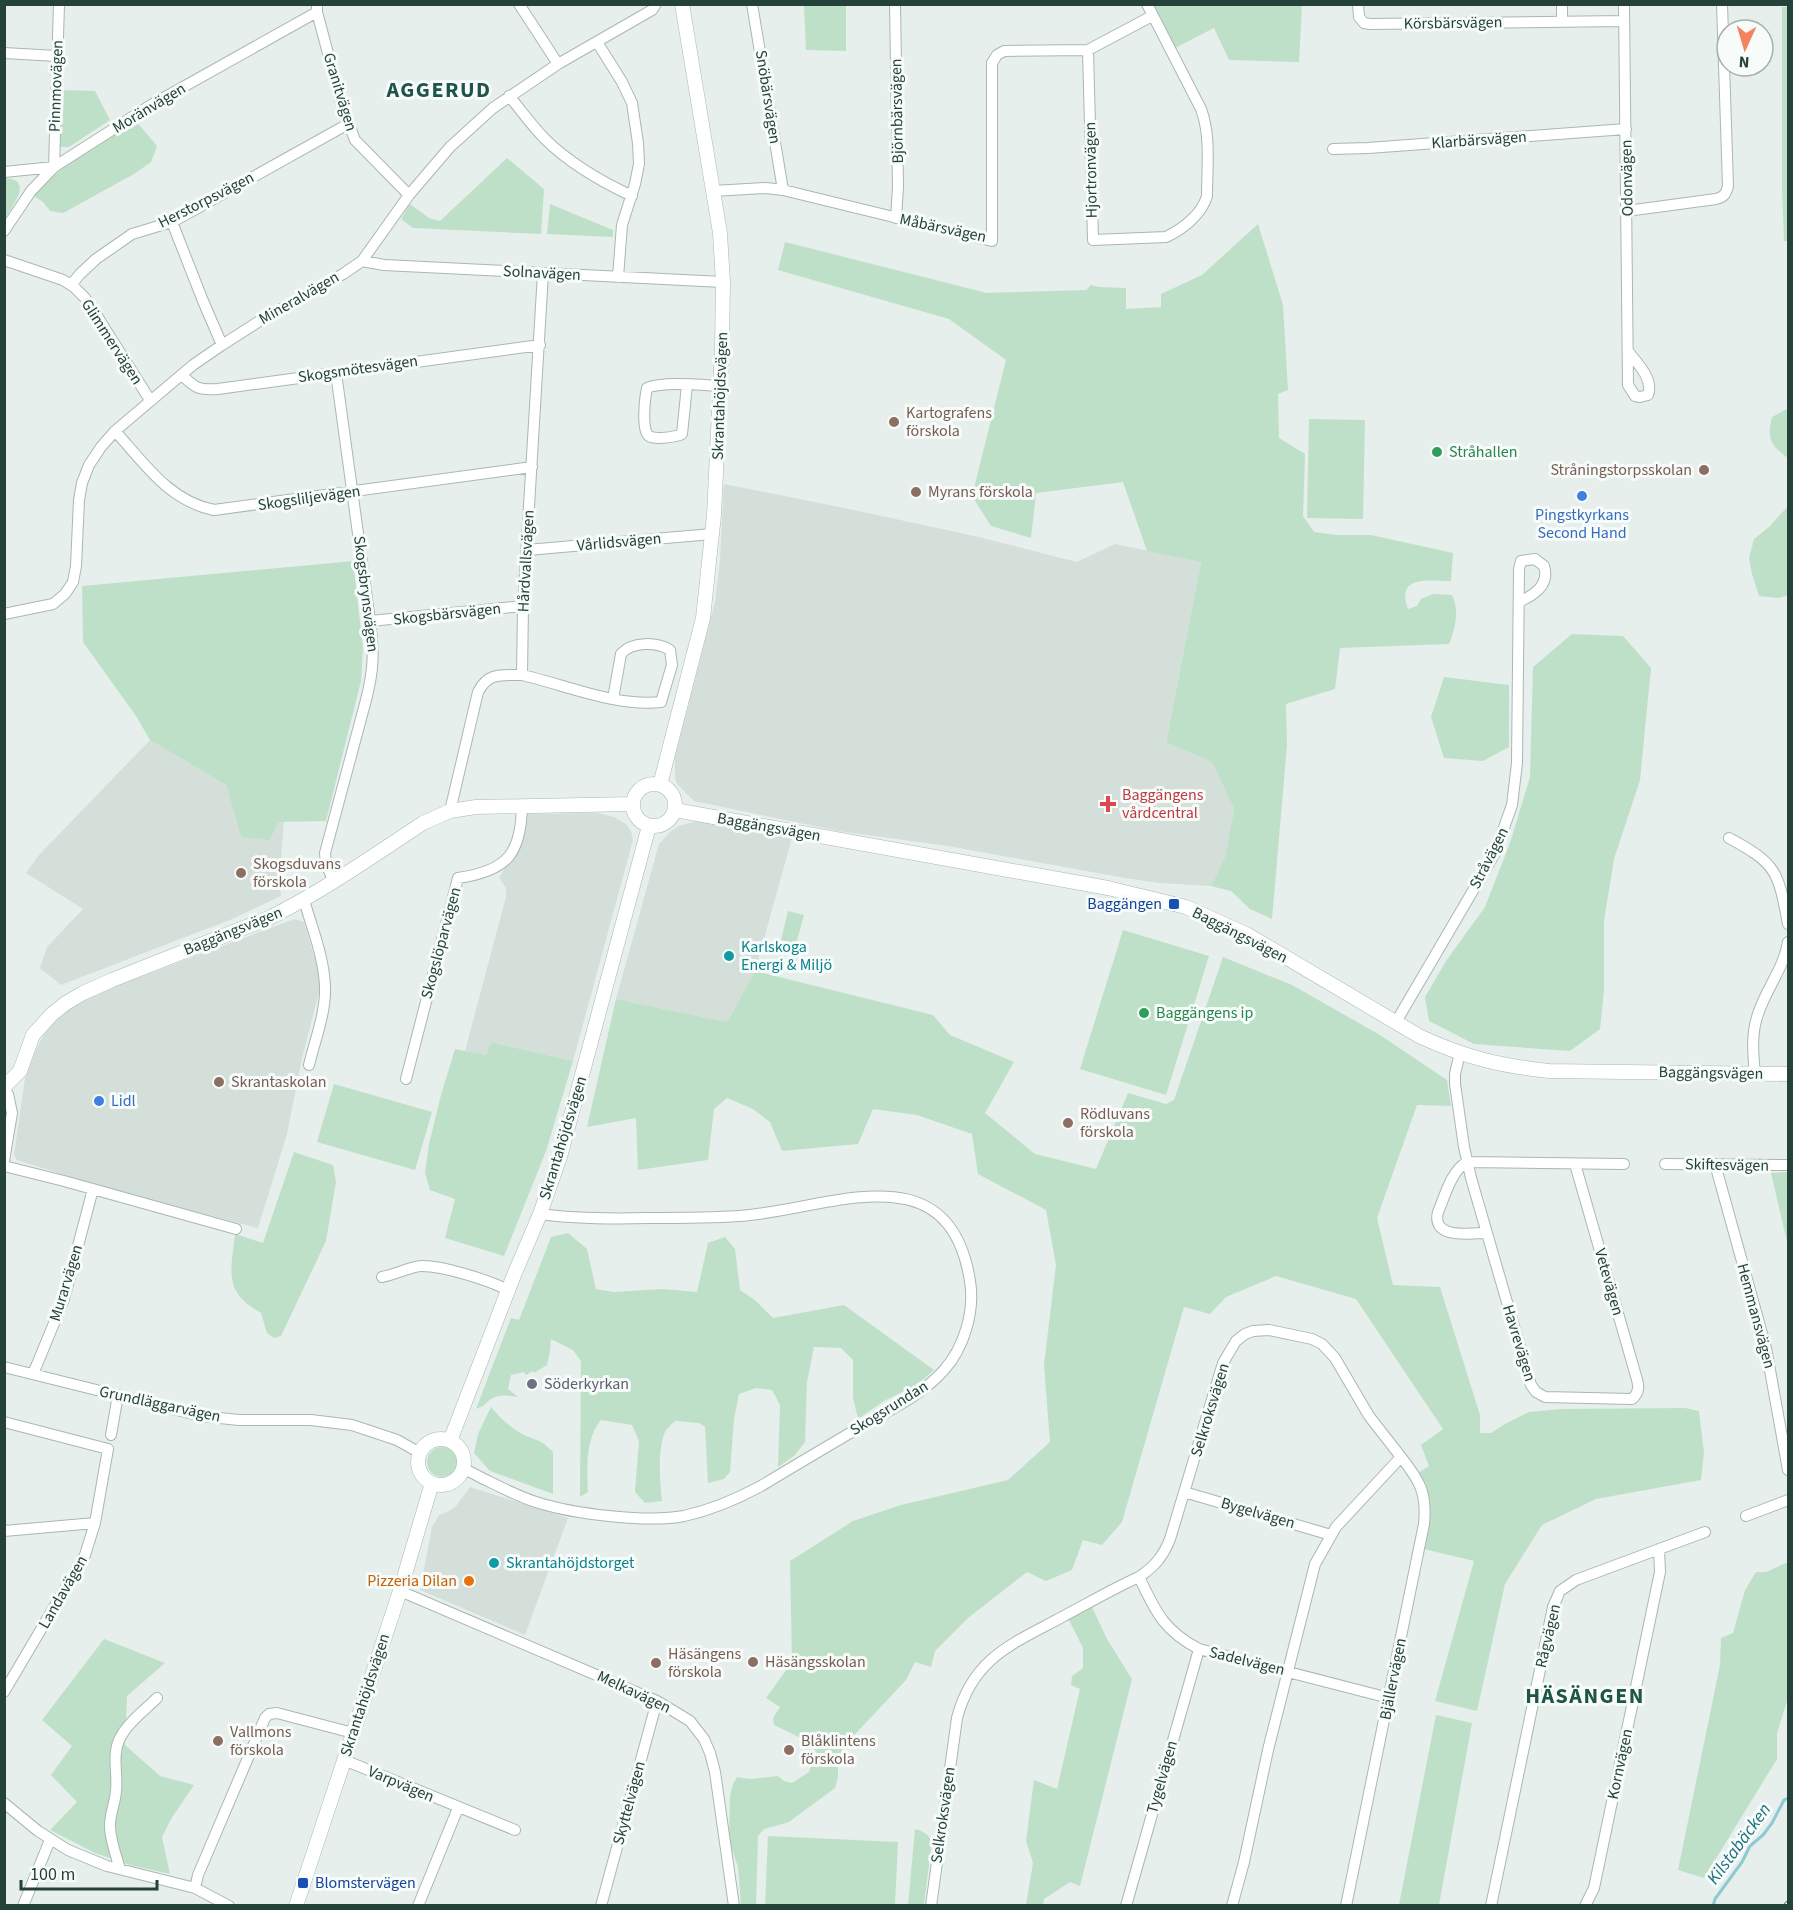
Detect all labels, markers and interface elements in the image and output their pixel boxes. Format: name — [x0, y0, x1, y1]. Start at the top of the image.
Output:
street label: Körsbärsvägen — [1403, 11, 1503, 35]
north arrow — [1715, 18, 1775, 78]
street label: Pinnmovägen — [43, 40, 69, 132]
street label: Snöbärsvägen — [750, 49, 786, 145]
street label: Granitvägen — [318, 50, 362, 134]
text: N — [1738, 51, 1750, 73]
street label: Björnbärsvägen — [885, 58, 909, 164]
district label: AGGERUD — [385, 74, 492, 106]
street label: Moränvägen — [108, 77, 190, 139]
street label: Hjortronvägen — [1079, 122, 1103, 218]
street label: Klarbärsvägen — [1431, 126, 1527, 154]
street label: Odonvägen — [1615, 139, 1639, 217]
street label: Herstorpsvägen — [154, 166, 258, 234]
street label: Måbärsvägen — [898, 208, 988, 248]
street label: Solnavägen — [503, 260, 581, 286]
street label: Mineralvägen — [255, 266, 343, 330]
street label: Glimmervägen — [76, 295, 148, 389]
street label: Skrantahöjdsvägen — [707, 332, 733, 460]
street label: Skogsmötesvägen — [297, 350, 419, 388]
place label: Kartografens förskola — [906, 402, 992, 442]
marker: Kartografens förskola — [887, 415, 901, 429]
place label: Stråhallen — [1449, 441, 1517, 463]
marker: Stråhallen — [1430, 445, 1444, 459]
place label: Stråningstorpsskolan — [1550, 459, 1692, 481]
marker: Stråningstorpsskolan — [1697, 463, 1711, 477]
street label: Skogsliljevägen — [256, 480, 362, 516]
place label: Myrans förskola — [928, 481, 1033, 503]
marker: Myrans förskola — [909, 485, 923, 499]
marker: Pingstkyrkans Second Hand — [1575, 489, 1589, 503]
place label: Pingstkyrkans Second Hand — [1535, 504, 1629, 544]
street label: Hårdvallsvägen — [512, 509, 540, 613]
street label: Vårlidsvägen — [576, 527, 662, 557]
street label: Skogsbrynsvägen — [348, 535, 384, 653]
street label: Skogsbärsvägen — [392, 597, 502, 631]
place label: Baggängens vårdcentral — [1122, 784, 1204, 824]
marker: Baggängens vårdcentral — [1099, 795, 1117, 813]
street label: Baggängsvägen — [716, 807, 822, 847]
street label: Stråvägen — [1464, 823, 1514, 893]
place label: Skogsduvans förskola — [253, 853, 341, 893]
marker: Skogsduvans förskola — [234, 866, 248, 880]
street label: Skogslöparvägen — [416, 885, 466, 1001]
place label: Baggängen — [1087, 893, 1162, 915]
marker: Baggängen — [1167, 897, 1181, 911]
street label: Baggängsvägen — [180, 901, 286, 961]
street label: Baggängsvägen — [1188, 901, 1292, 969]
place label: Karlskoga Energi & Miljö — [741, 936, 832, 976]
marker: Karlskoga Energi & Miljö — [722, 949, 736, 963]
place label: Baggängens ip — [1156, 1002, 1254, 1024]
marker: Baggängens ip — [1137, 1006, 1151, 1020]
street label: Baggängsvägen — [1658, 1061, 1764, 1085]
place label: Skrantaskolan — [231, 1071, 327, 1093]
street label: Skrantahöjdsvägen — [534, 1073, 592, 1203]
marker: Skrantaskolan — [212, 1075, 226, 1089]
place label: Lidl — [111, 1090, 136, 1112]
marker: Lidl — [92, 1094, 106, 1108]
place label: Rödluvans förskola — [1080, 1103, 1150, 1143]
marker: Rödluvans förskola — [1061, 1116, 1075, 1130]
street label: Skiftesvägen — [1685, 1153, 1769, 1177]
street label: Murarvägen — [44, 1242, 88, 1324]
street label: Vetevägen — [1589, 1246, 1629, 1318]
street label: Hemmansvägen — [1731, 1261, 1781, 1371]
street label: Havrevägen — [1497, 1302, 1541, 1384]
street label: Selkroksvägen — [1185, 1360, 1235, 1460]
place label: Söderkyrkan — [544, 1373, 629, 1395]
street label: Skogsrundan — [846, 1375, 932, 1441]
marker: Söderkyrkan — [525, 1377, 539, 1391]
street label: Grundläggarvägen — [97, 1380, 223, 1428]
street label: Bygelvägen — [1218, 1492, 1298, 1534]
street label: Landavägen — [33, 1551, 93, 1633]
place label: Skrantahöjdstorget — [506, 1552, 635, 1574]
marker: Skrantahöjdstorget — [487, 1556, 501, 1570]
place label: Pizzeria Dilan — [367, 1570, 457, 1592]
marker: Pizzeria Dilan — [462, 1574, 476, 1588]
street label: Rågvägen — [1530, 1602, 1566, 1670]
street label: Skrantahöjdsvägen — [335, 1631, 395, 1759]
street label: Bjällervägen — [1374, 1636, 1412, 1722]
street label: Sadelvägen — [1207, 1641, 1287, 1681]
place label: Häsängens förskola — [668, 1643, 742, 1683]
place label: Häsängsskolan — [765, 1651, 866, 1673]
marker: Häsängsskolan — [746, 1655, 760, 1669]
marker: Häsängens förskola — [649, 1656, 663, 1670]
street label: Melkavägen — [593, 1665, 675, 1719]
district label: HÄSÄNGEN — [1525, 1680, 1645, 1712]
place label: Vallmons förskola — [230, 1721, 292, 1761]
street label: Kornvägen — [1602, 1727, 1638, 1801]
place label: Blåklintens förskola — [801, 1730, 876, 1770]
marker: Vallmons förskola — [211, 1734, 225, 1748]
street label: Tygelvägen — [1141, 1738, 1183, 1816]
marker: Blåklintens förskola — [782, 1743, 796, 1757]
street label: Skyttelvägen — [607, 1759, 651, 1847]
street label: Varpvägen — [364, 1760, 438, 1808]
street label: Selkroksvägen — [925, 1765, 961, 1865]
water label: Kilstabäcken — [1701, 1798, 1777, 1890]
scale bar — [21, 1853, 158, 1891]
text: 100 m — [30, 1862, 75, 1887]
place label: Blomstervägen — [315, 1872, 416, 1894]
marker: Blomstervägen — [296, 1876, 310, 1890]

